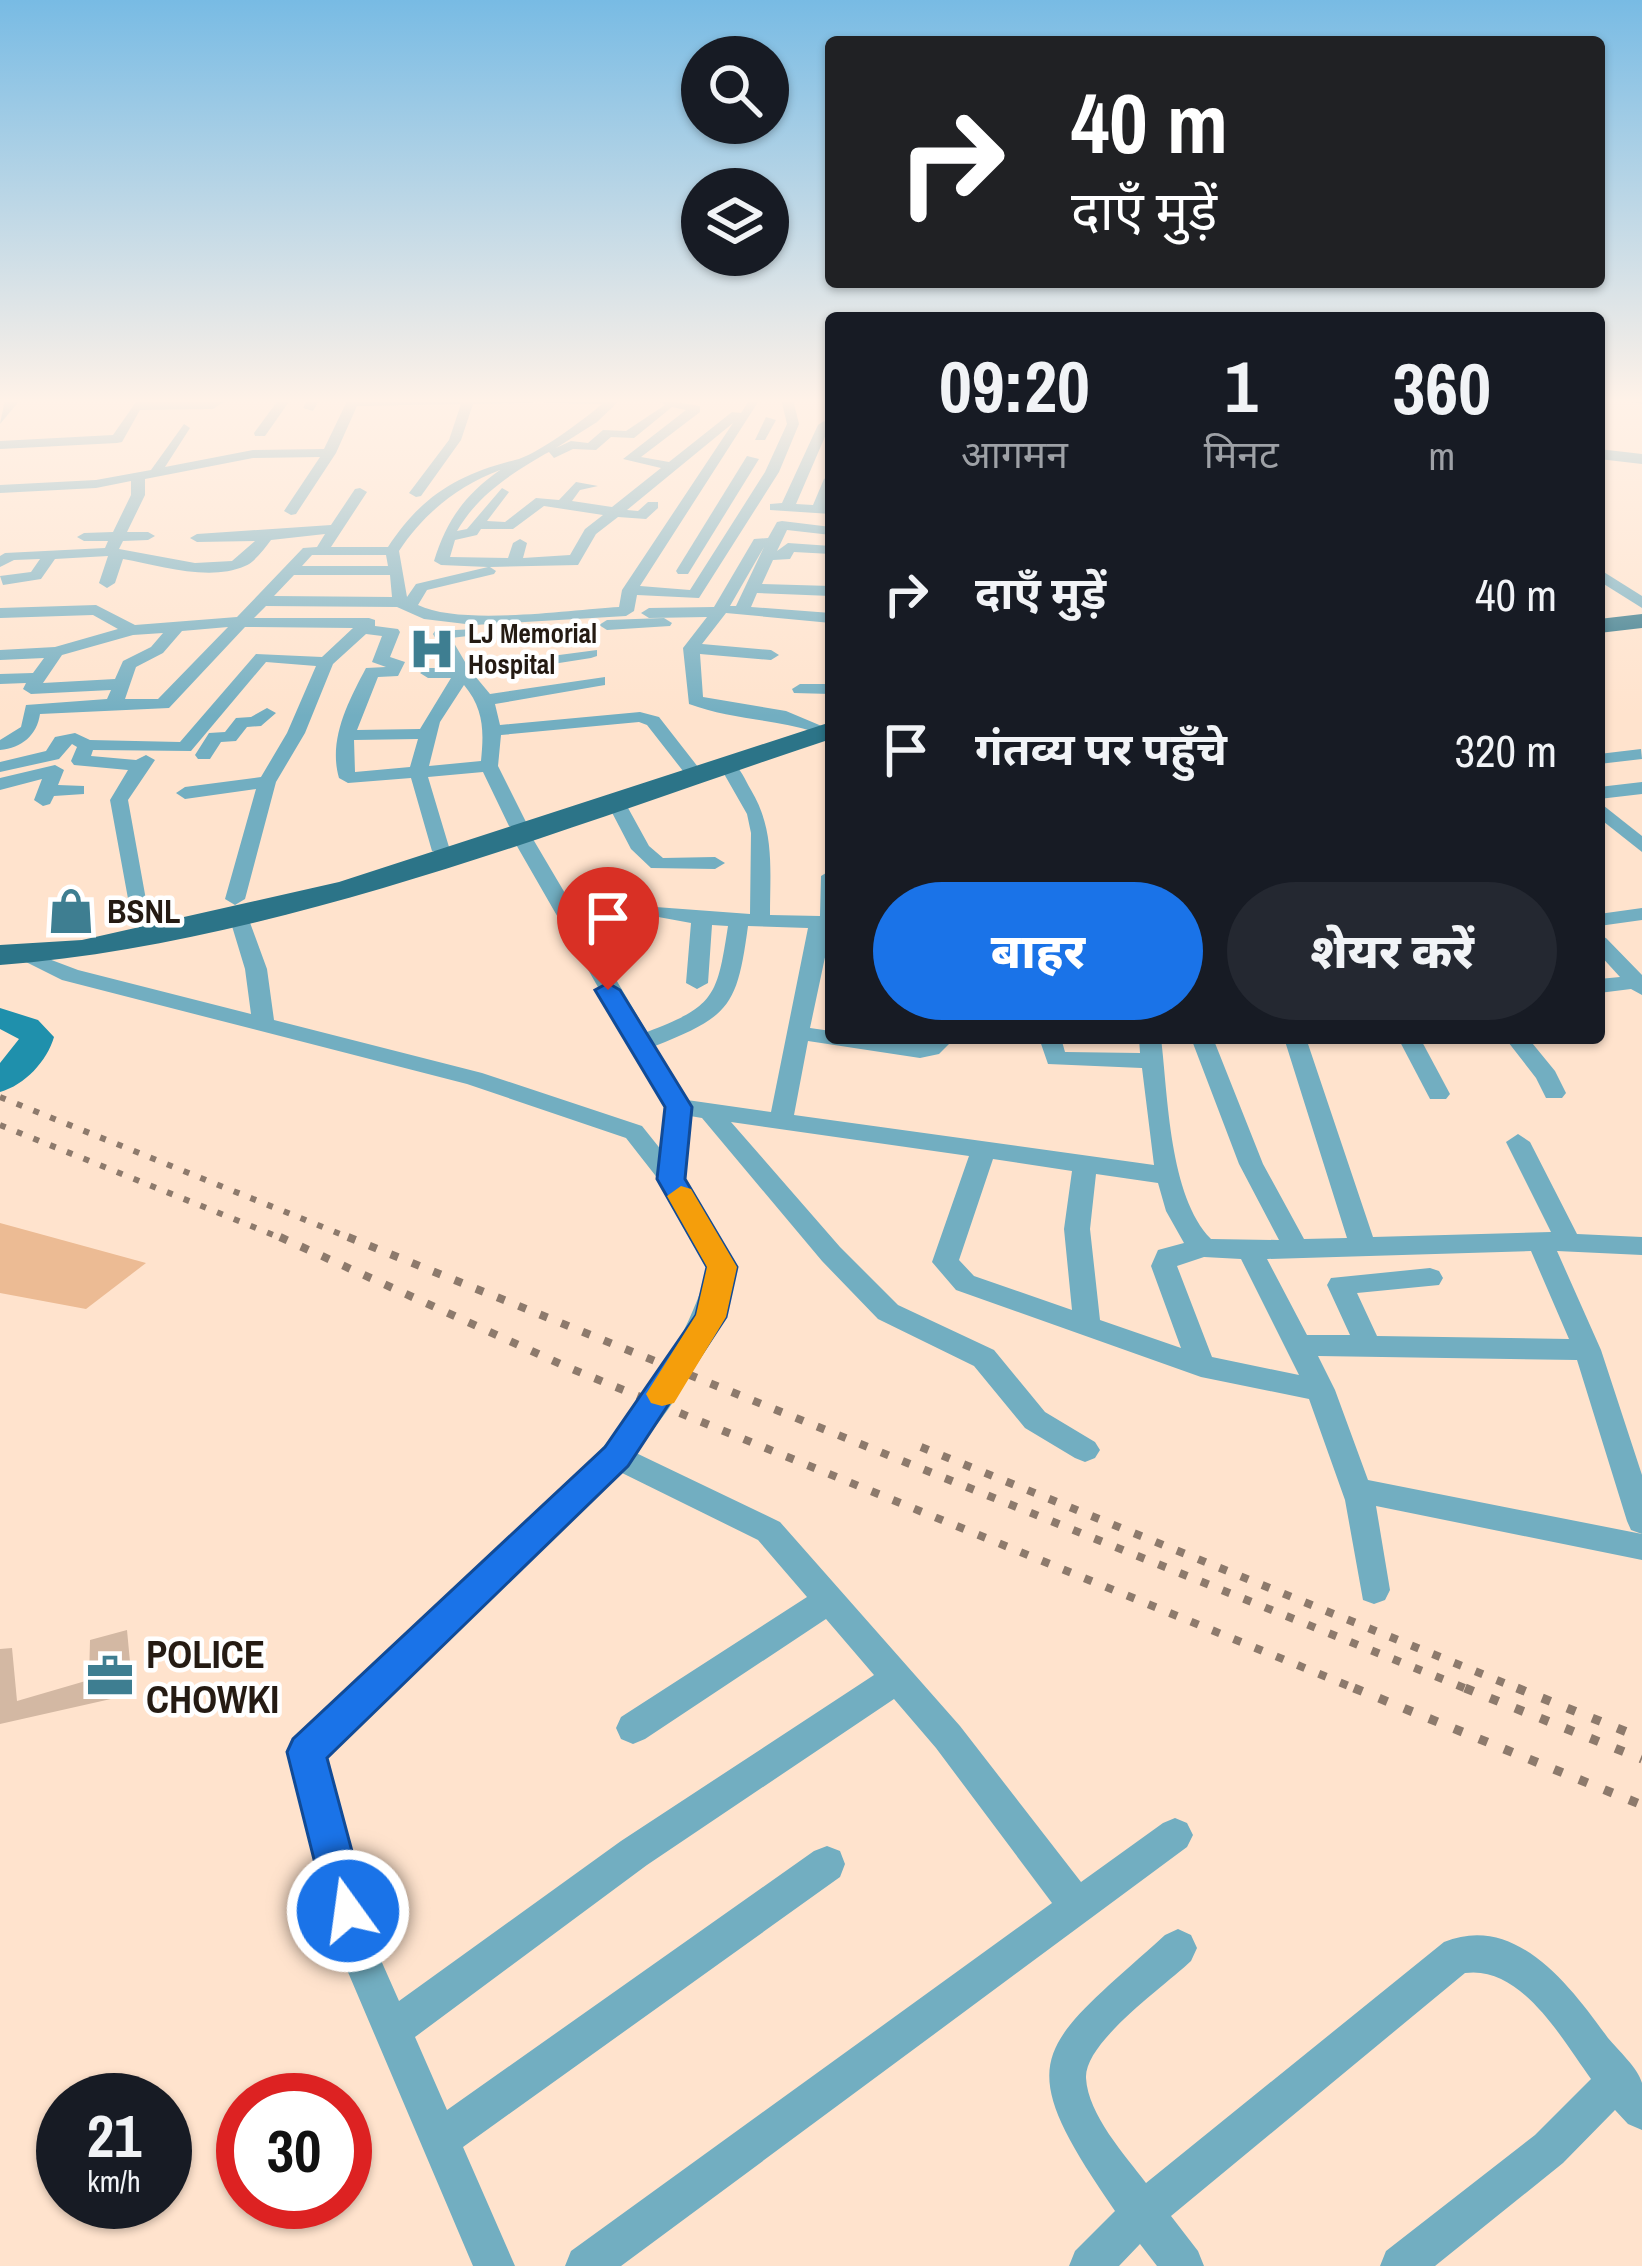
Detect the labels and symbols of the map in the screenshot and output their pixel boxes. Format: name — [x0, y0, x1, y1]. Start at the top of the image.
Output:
place label: LJ Memorial Hospital — [468, 615, 597, 682]
hospital icon: LJ Memorial Hospital — [407, 624, 457, 674]
pin — [557, 867, 659, 990]
shop icon: BSNL — [46, 886, 96, 936]
place label: BSNL — [107, 889, 181, 933]
place label: POLICE CHOWKI — [146, 1628, 279, 1725]
office icon: POLICE CHOWKI — [85, 1651, 135, 1701]
position arrow — [285, 1848, 411, 1974]
speed limit sign: 30 — [216, 2073, 372, 2229]

